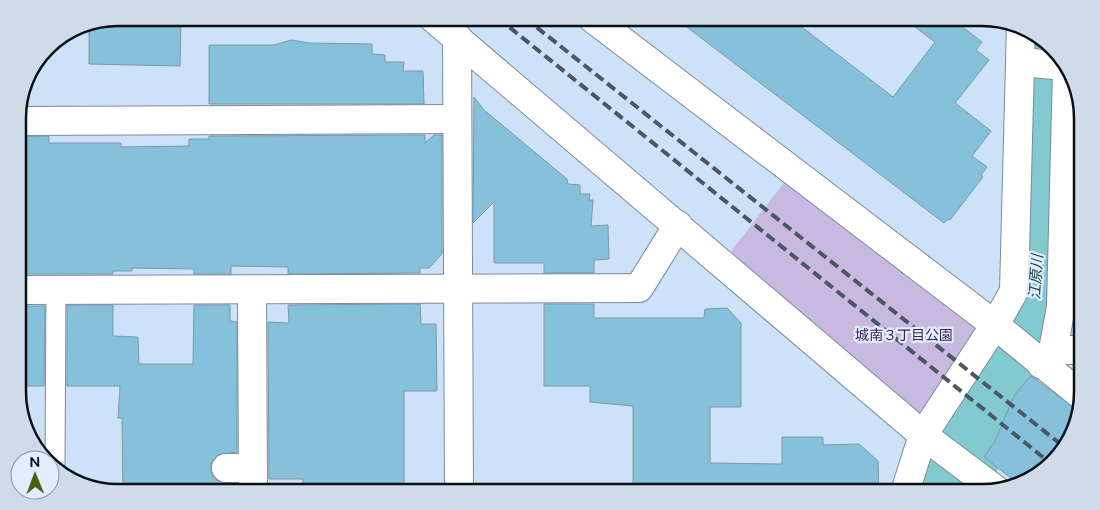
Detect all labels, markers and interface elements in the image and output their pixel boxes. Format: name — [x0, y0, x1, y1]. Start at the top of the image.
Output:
water label: 江原川 — [1025, 252, 1047, 300]
park label: 城南３丁目公園 — [855, 327, 953, 344]
north arrow — [10, 450, 60, 500]
text: N — [29, 454, 40, 471]

